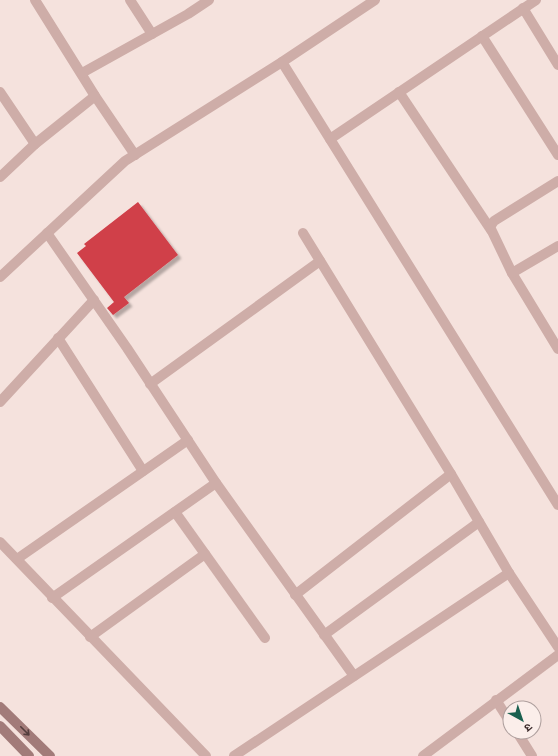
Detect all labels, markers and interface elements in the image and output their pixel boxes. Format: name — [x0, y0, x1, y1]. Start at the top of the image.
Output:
north arrow — [502, 700, 542, 740]
text: उ — [521, 720, 535, 735]
one-way arrow — [20, 727, 30, 736]

